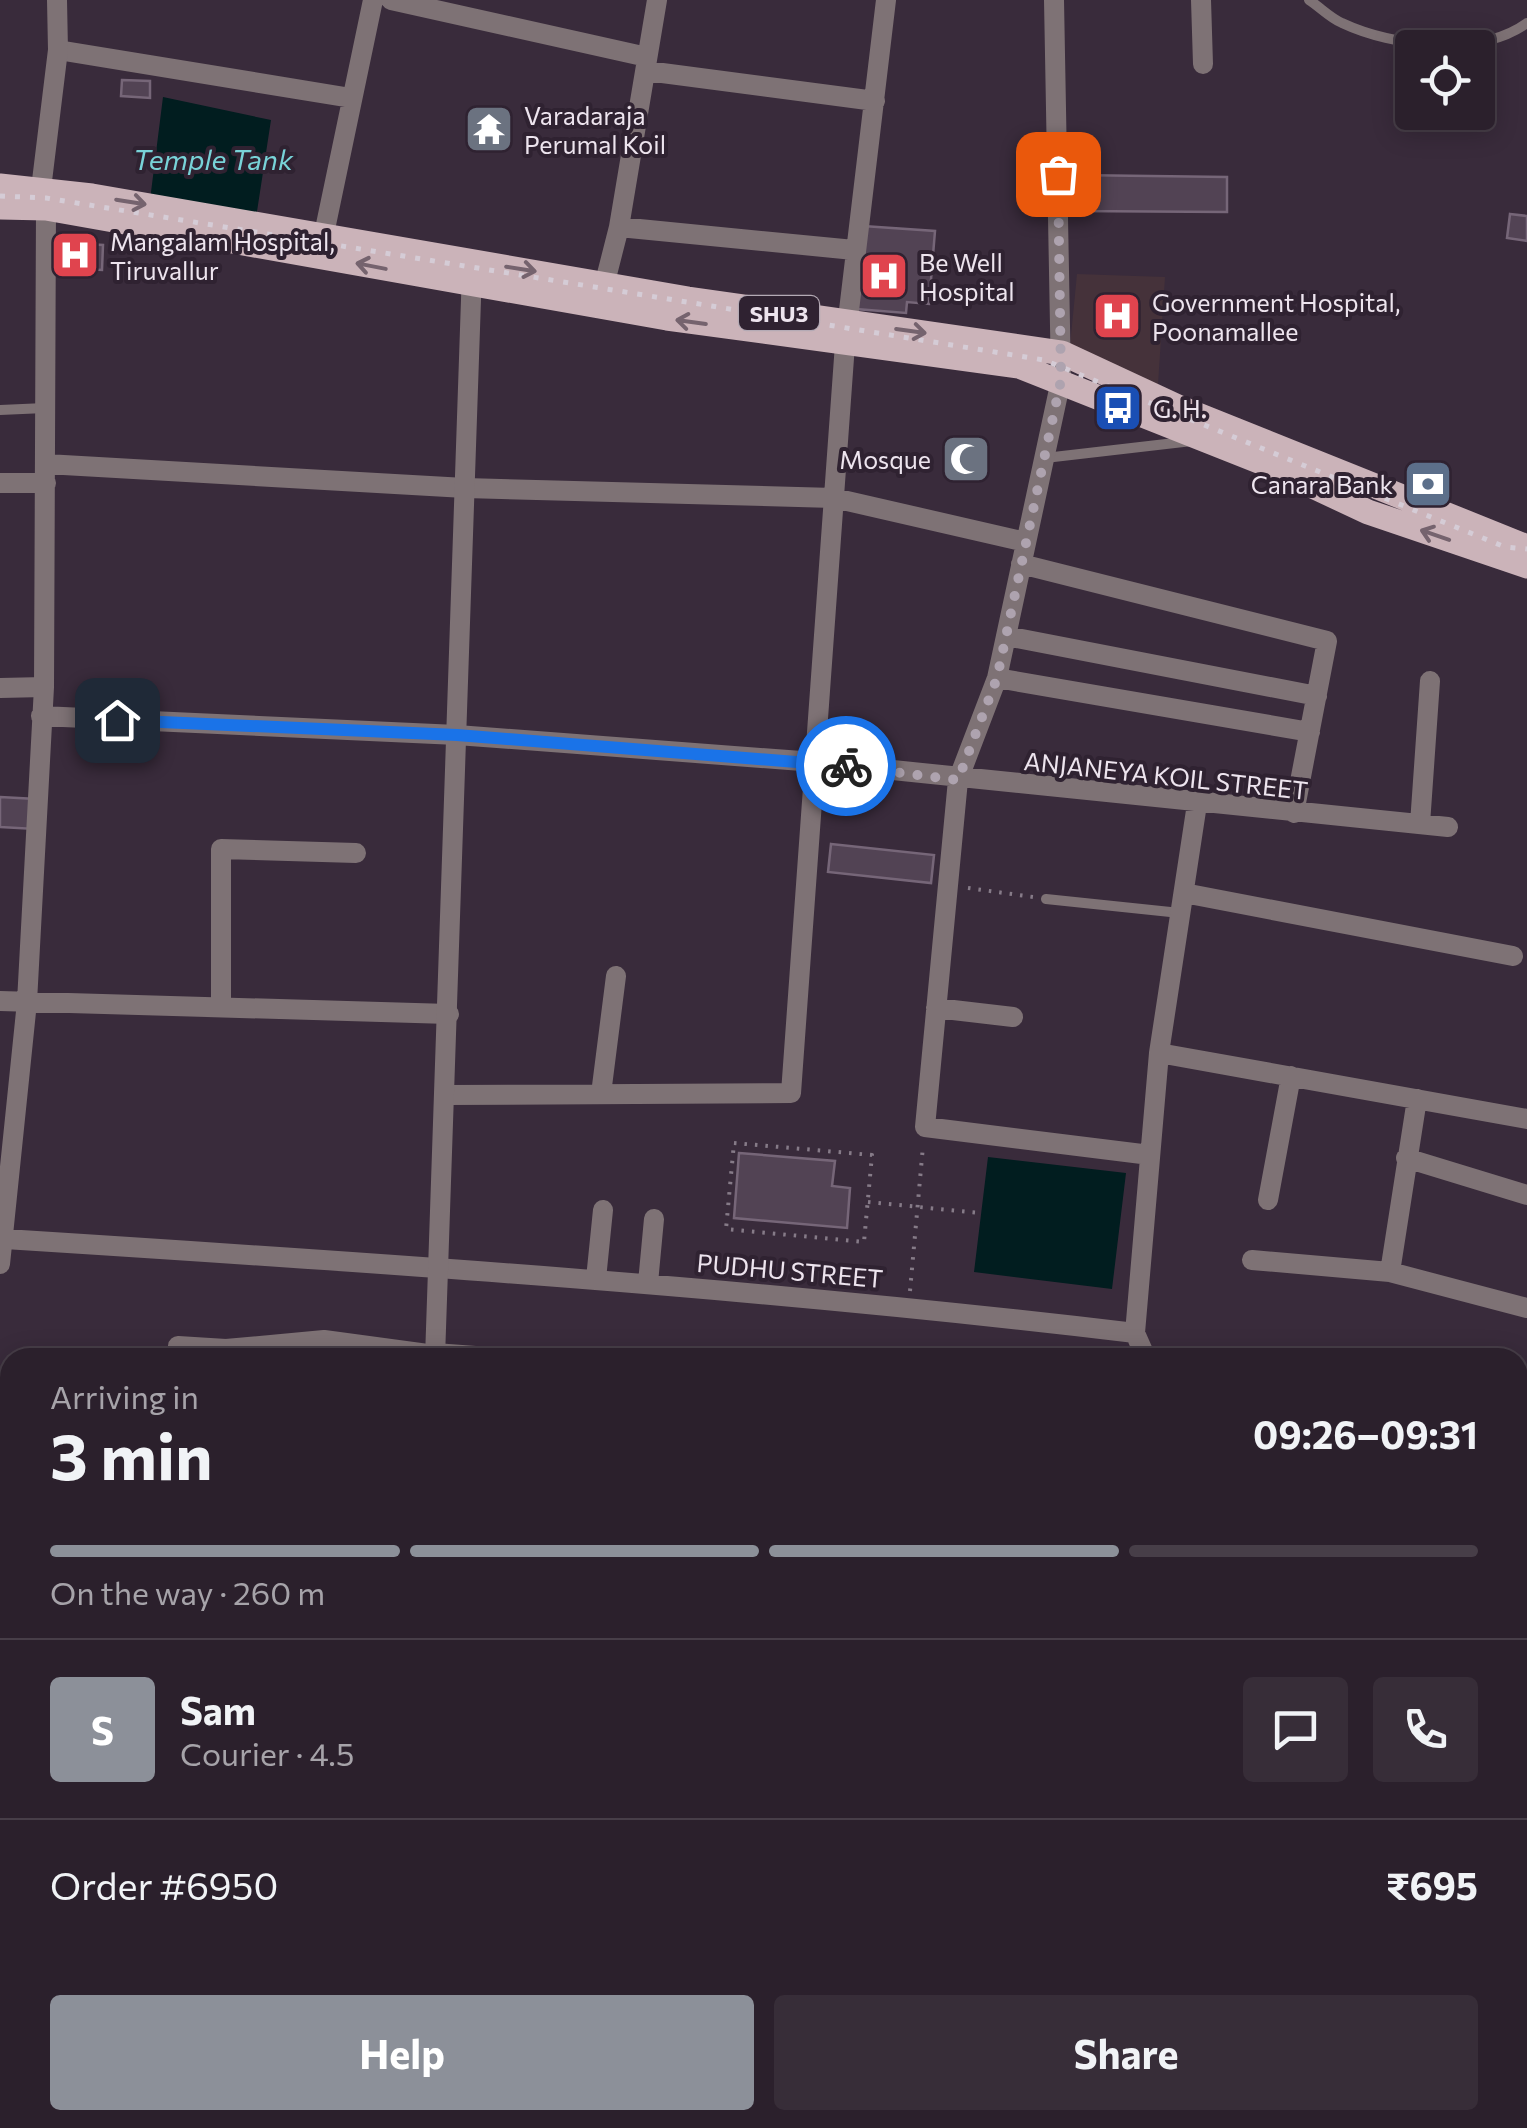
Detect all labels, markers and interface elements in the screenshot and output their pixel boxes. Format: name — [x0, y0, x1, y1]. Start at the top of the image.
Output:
map controls — [1395, 30, 1495, 130]
button: locate — [1395, 30, 1495, 130]
place label: Varadaraja Perumal Koil — [524, 100, 666, 159]
temple icon: Varadaraja Perumal Koil — [463, 103, 515, 155]
pin — [1016, 132, 1101, 217]
water label: Temple Tank — [133, 142, 294, 176]
icon: bag — [1031, 147, 1086, 202]
one-way arrow — [115, 193, 147, 212]
place label: Mangalam Hospital, Tiruvallur — [110, 226, 335, 285]
hospital icon: Mangalam Hospital, Tiruvallur — [49, 229, 101, 281]
place label: Be Well Hospital — [919, 247, 1015, 306]
hospital icon: Be Well Hospital — [858, 250, 910, 302]
one-way arrow — [356, 255, 388, 274]
one-way arrow — [504, 261, 536, 279]
place label: Government Hospital, Poonamallee — [1152, 287, 1401, 346]
hospital icon: Government Hospital, Poonamallee — [1091, 290, 1143, 342]
road number: SHU3 — [739, 296, 819, 330]
one-way arrow — [675, 312, 708, 330]
one-way arrow — [894, 323, 926, 341]
bus stop icon: G. H. — [1092, 382, 1144, 434]
place label: G. H. — [1153, 393, 1207, 423]
mosque icon: Mosque — [940, 433, 992, 485]
place label: Mosque — [839, 444, 931, 474]
bank icon: Canara Bank — [1402, 458, 1454, 510]
place label: Canara Bank — [1251, 469, 1393, 499]
one-way arrow — [1419, 524, 1451, 542]
pin — [75, 678, 160, 763]
icon: home — [90, 693, 145, 748]
courier — [796, 716, 896, 816]
icon: bike — [819, 739, 874, 794]
street label: ANJANEYA KOIL STREET — [1022, 745, 1310, 805]
street label: PUDHU STREET — [696, 1247, 884, 1293]
text: Arriving in — [50, 1376, 199, 1416]
text: 09:26–09:31 — [1253, 1410, 1478, 1457]
text: 3 min — [50, 1414, 213, 1493]
text: On the way · 260 m — [50, 1572, 325, 1612]
button: chat — [1243, 1677, 1348, 1782]
button: phone — [1373, 1677, 1478, 1782]
text: Sam — [180, 1686, 256, 1733]
text: S — [91, 1706, 114, 1753]
text: Courier · 4.5 — [180, 1733, 354, 1773]
text: Order #6950 — [50, 1861, 278, 1908]
text: ₹695 — [1386, 1861, 1478, 1908]
button: Help — [50, 1995, 754, 2110]
button: Share — [774, 1995, 1478, 2110]

